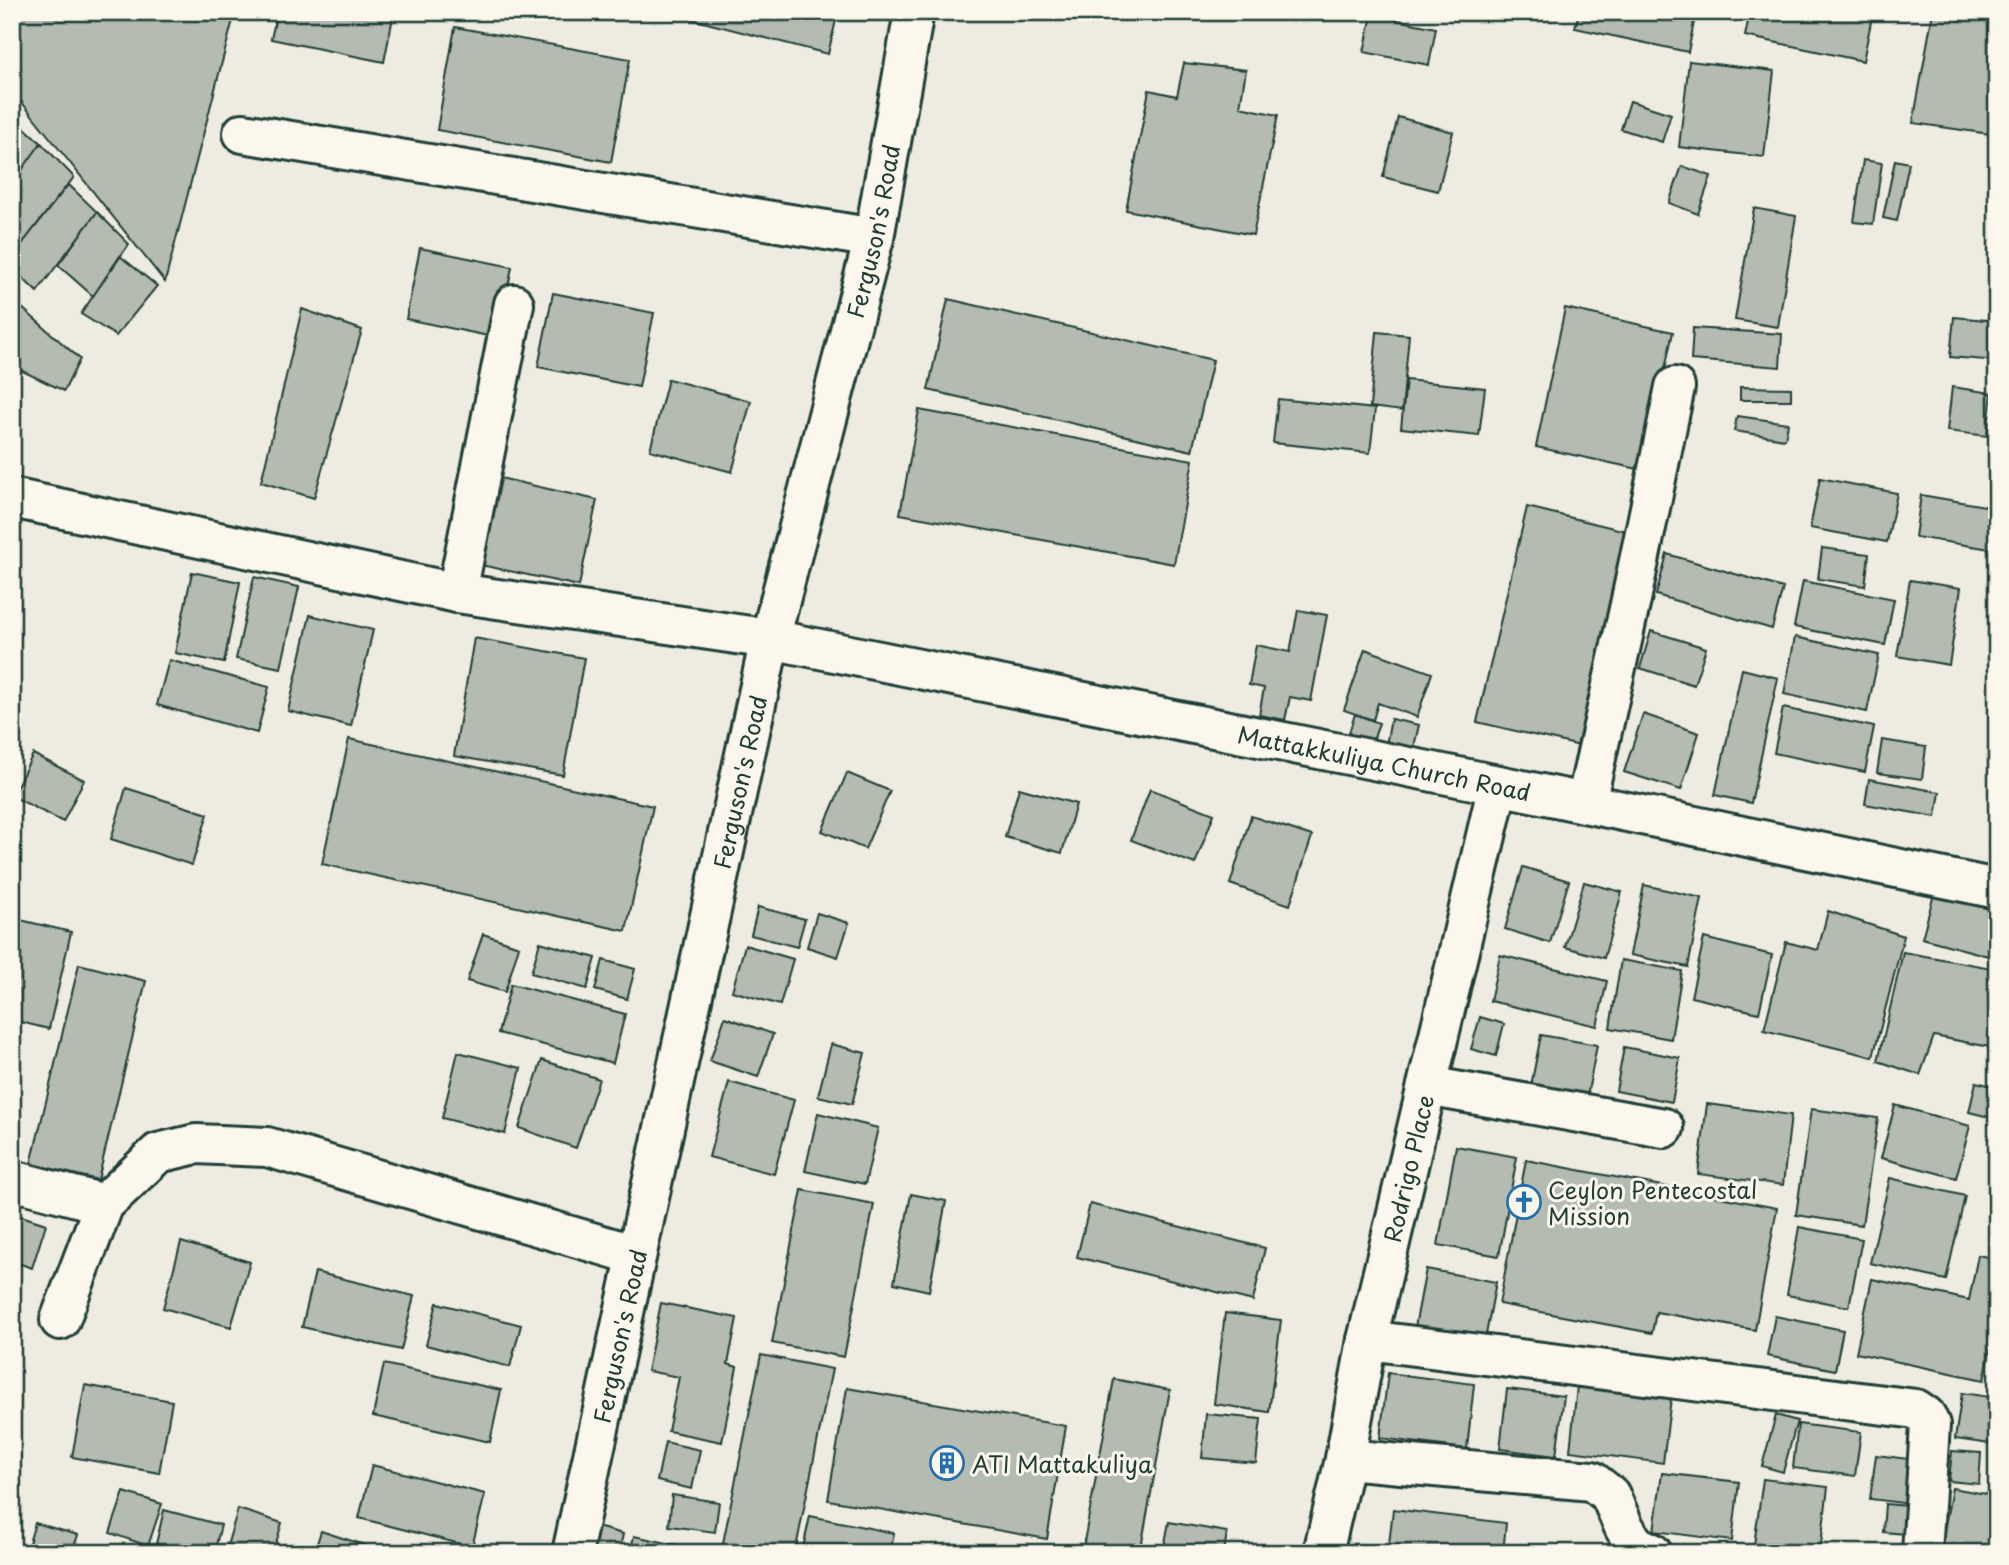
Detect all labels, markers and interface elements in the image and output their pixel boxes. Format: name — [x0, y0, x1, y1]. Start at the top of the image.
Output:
street label: Ferguson's Road — [836, 141, 908, 322]
street label: Ferguson's Road — [703, 692, 775, 872]
street label: Mattakkuliya Church Road — [1235, 716, 1534, 809]
street label: Rodrigo Place — [1373, 1091, 1442, 1246]
place label: Ceylon Pentecostal Mission — [1548, 1172, 1757, 1233]
church icon: Ceylon Pentecostal Mission — [1505, 1183, 1543, 1221]
street label: Ferguson's Road — [583, 1246, 655, 1426]
building icon: ATI Mattakuliya — [928, 1444, 966, 1482]
place label: ATI Mattakuliya — [972, 1446, 1153, 1481]

